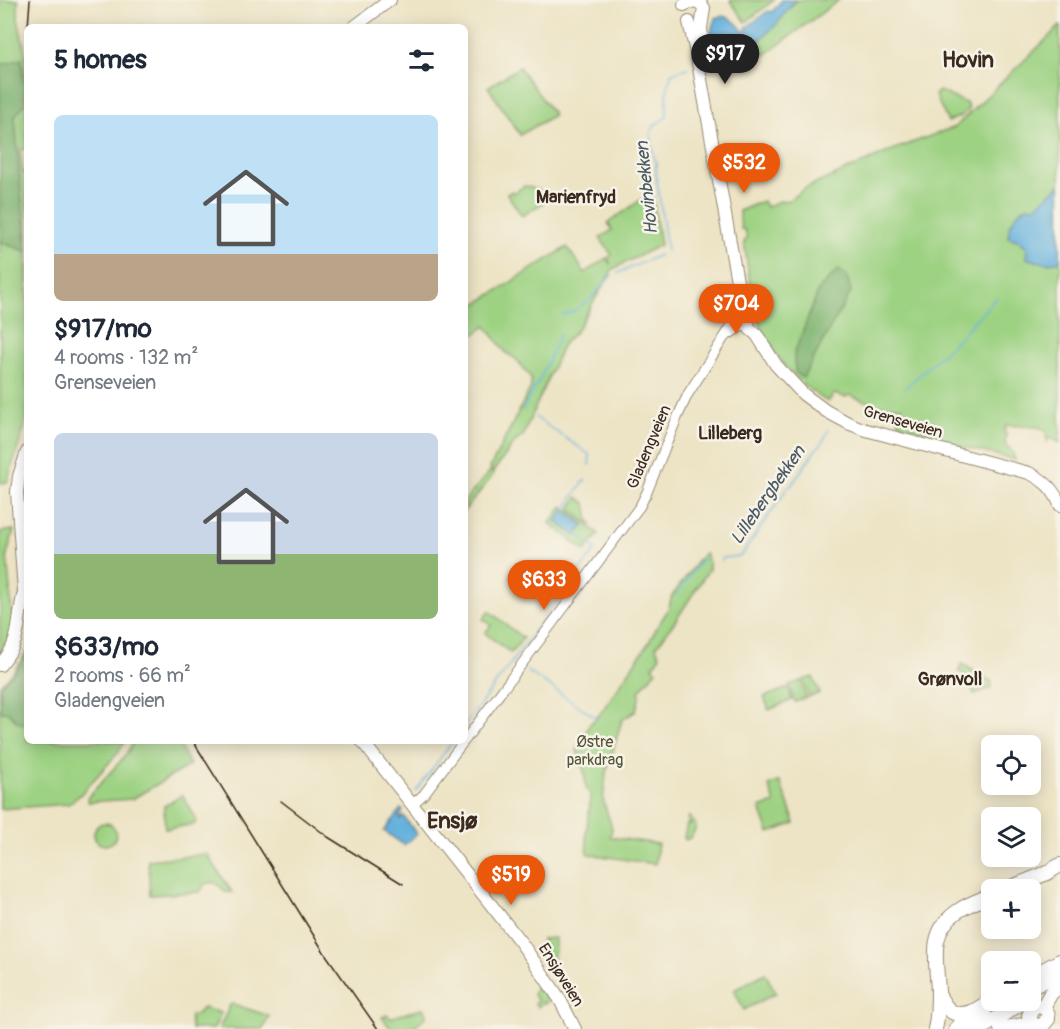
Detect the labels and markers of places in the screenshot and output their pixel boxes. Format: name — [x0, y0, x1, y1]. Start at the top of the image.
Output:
pin: $917 — [689, 34, 761, 85]
pin: $532 — [708, 143, 780, 194]
pin: $704 — [700, 284, 772, 335]
pin: $633 — [508, 560, 580, 611]
pin: $519 — [475, 855, 547, 906]

